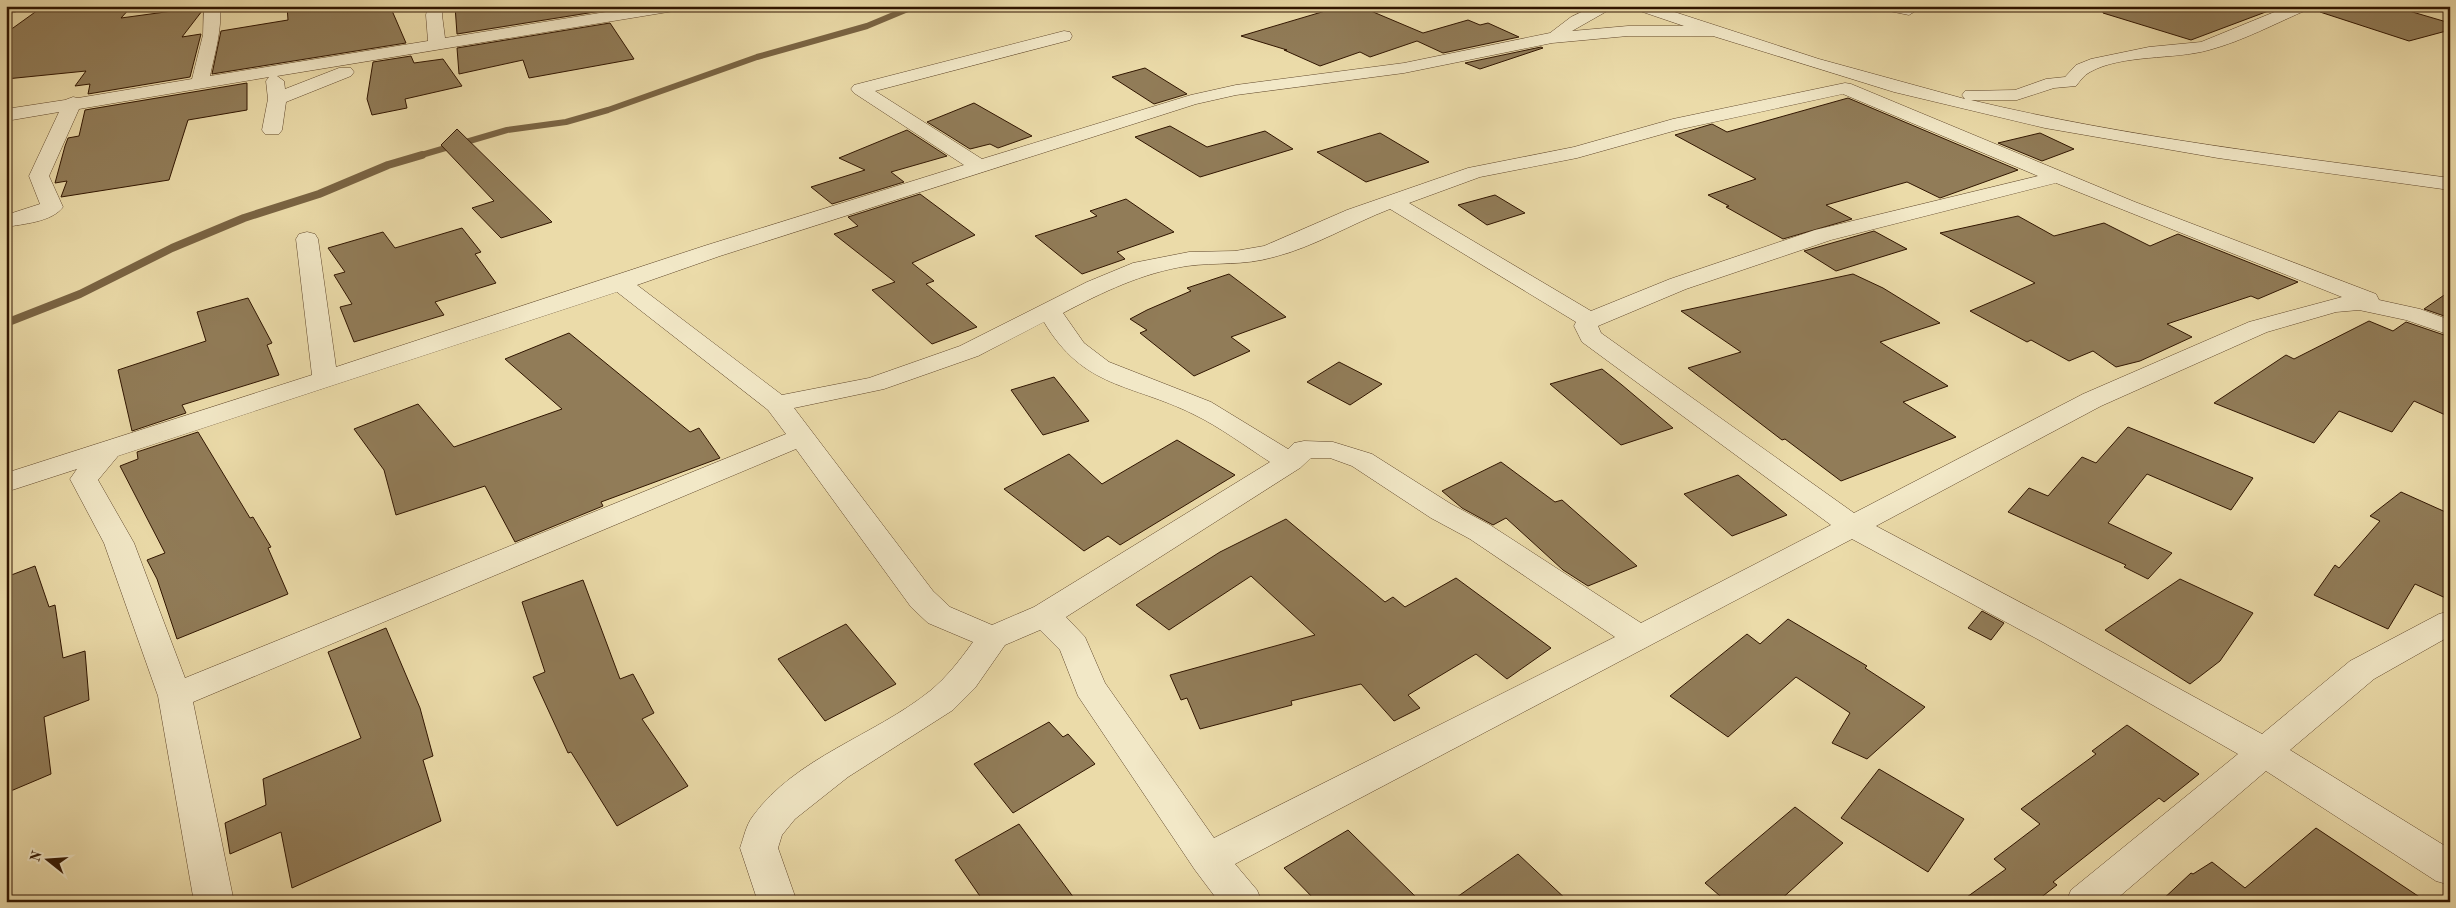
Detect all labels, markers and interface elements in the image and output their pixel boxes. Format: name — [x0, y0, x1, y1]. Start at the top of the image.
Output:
north arrow — [22, 836, 72, 886]
text: N — [28, 849, 45, 864]

